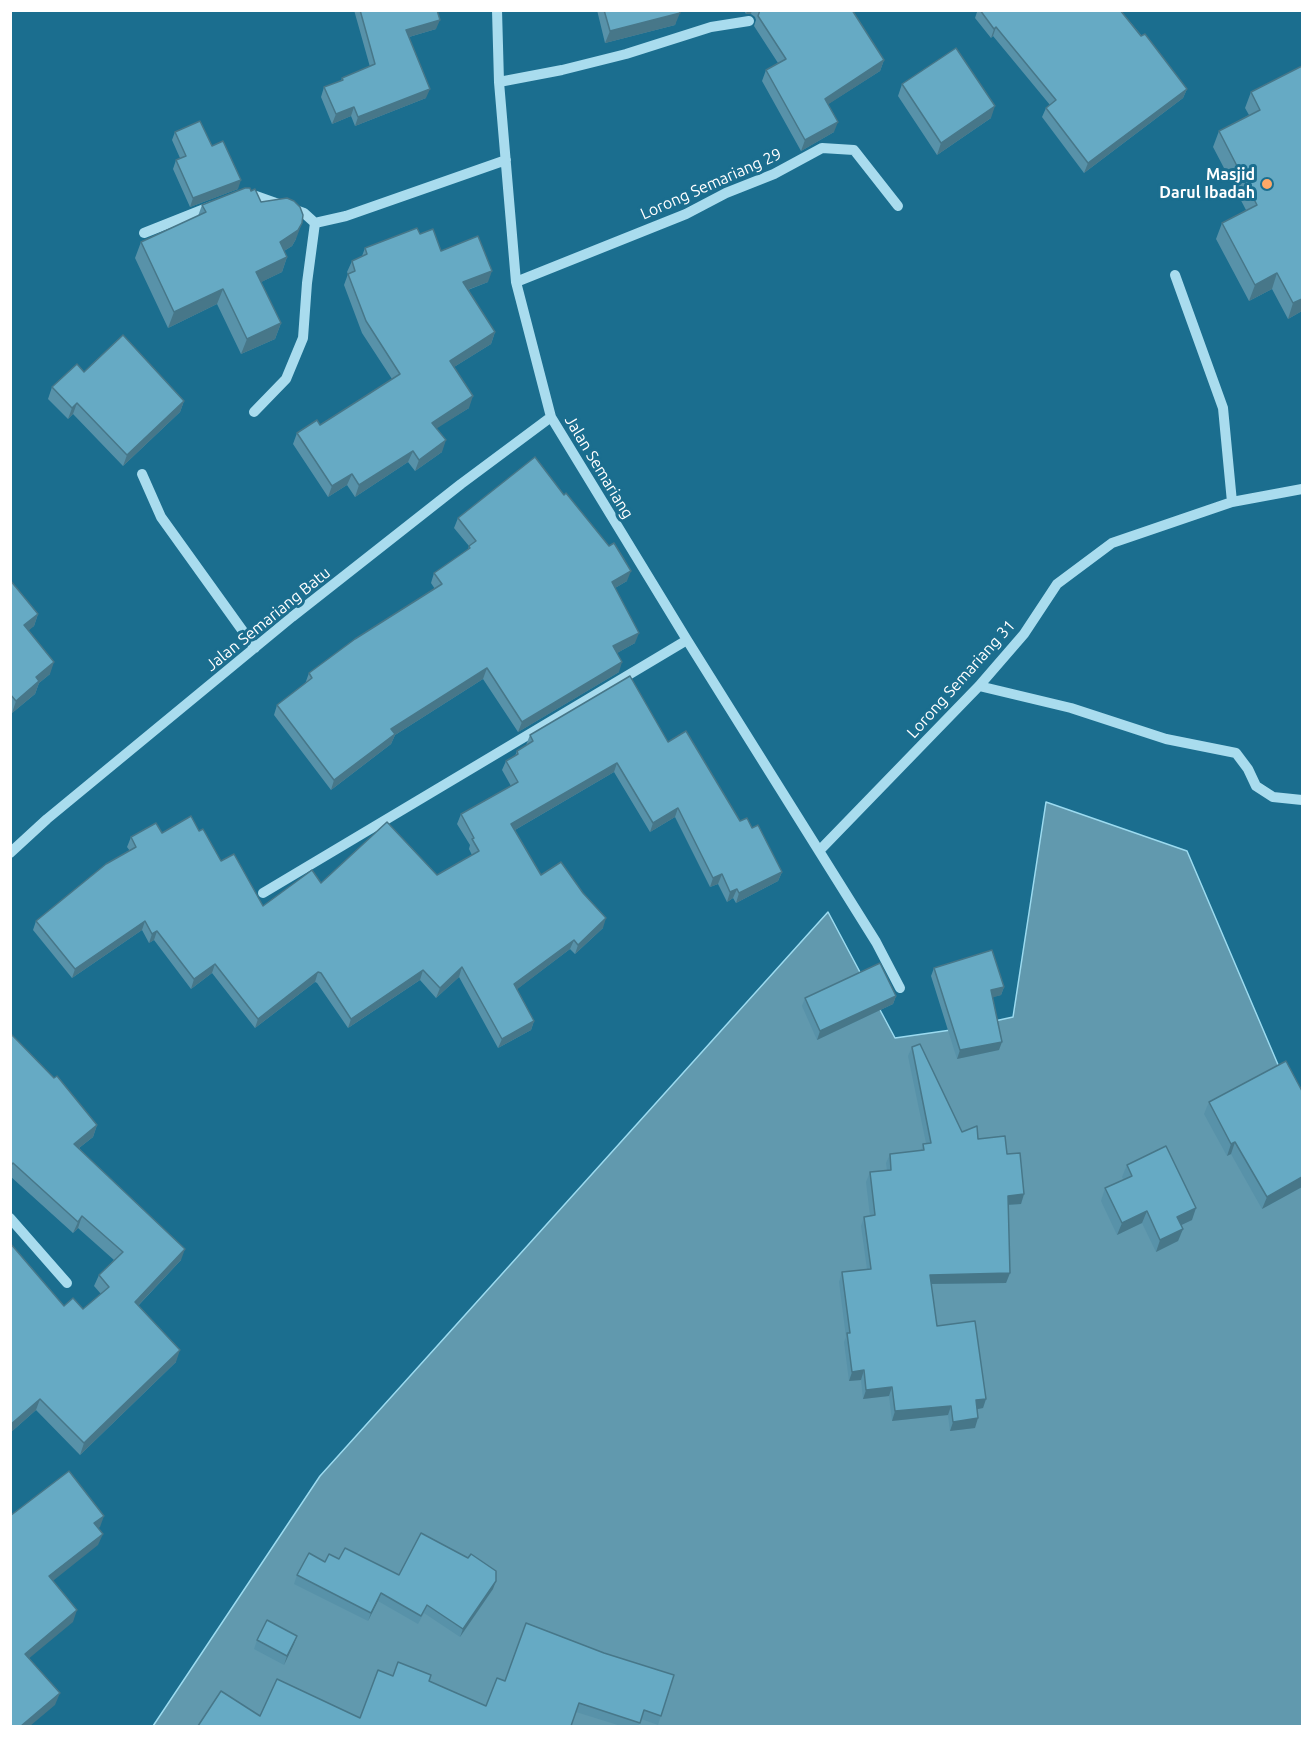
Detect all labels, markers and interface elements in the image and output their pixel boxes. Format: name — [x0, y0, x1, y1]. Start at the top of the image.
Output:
street label: Lorong Semariang 29 — [637, 144, 785, 224]
place label: Masjid Darul Ibadah — [1159, 165, 1255, 203]
marker: Masjid Darul Ibadah — [1260, 177, 1274, 191]
street label: Jalan Semariang — [561, 412, 637, 522]
street label: Jalan Semariang Batu — [202, 563, 334, 675]
street label: Lorong Semariang 31 — [903, 616, 1019, 742]

